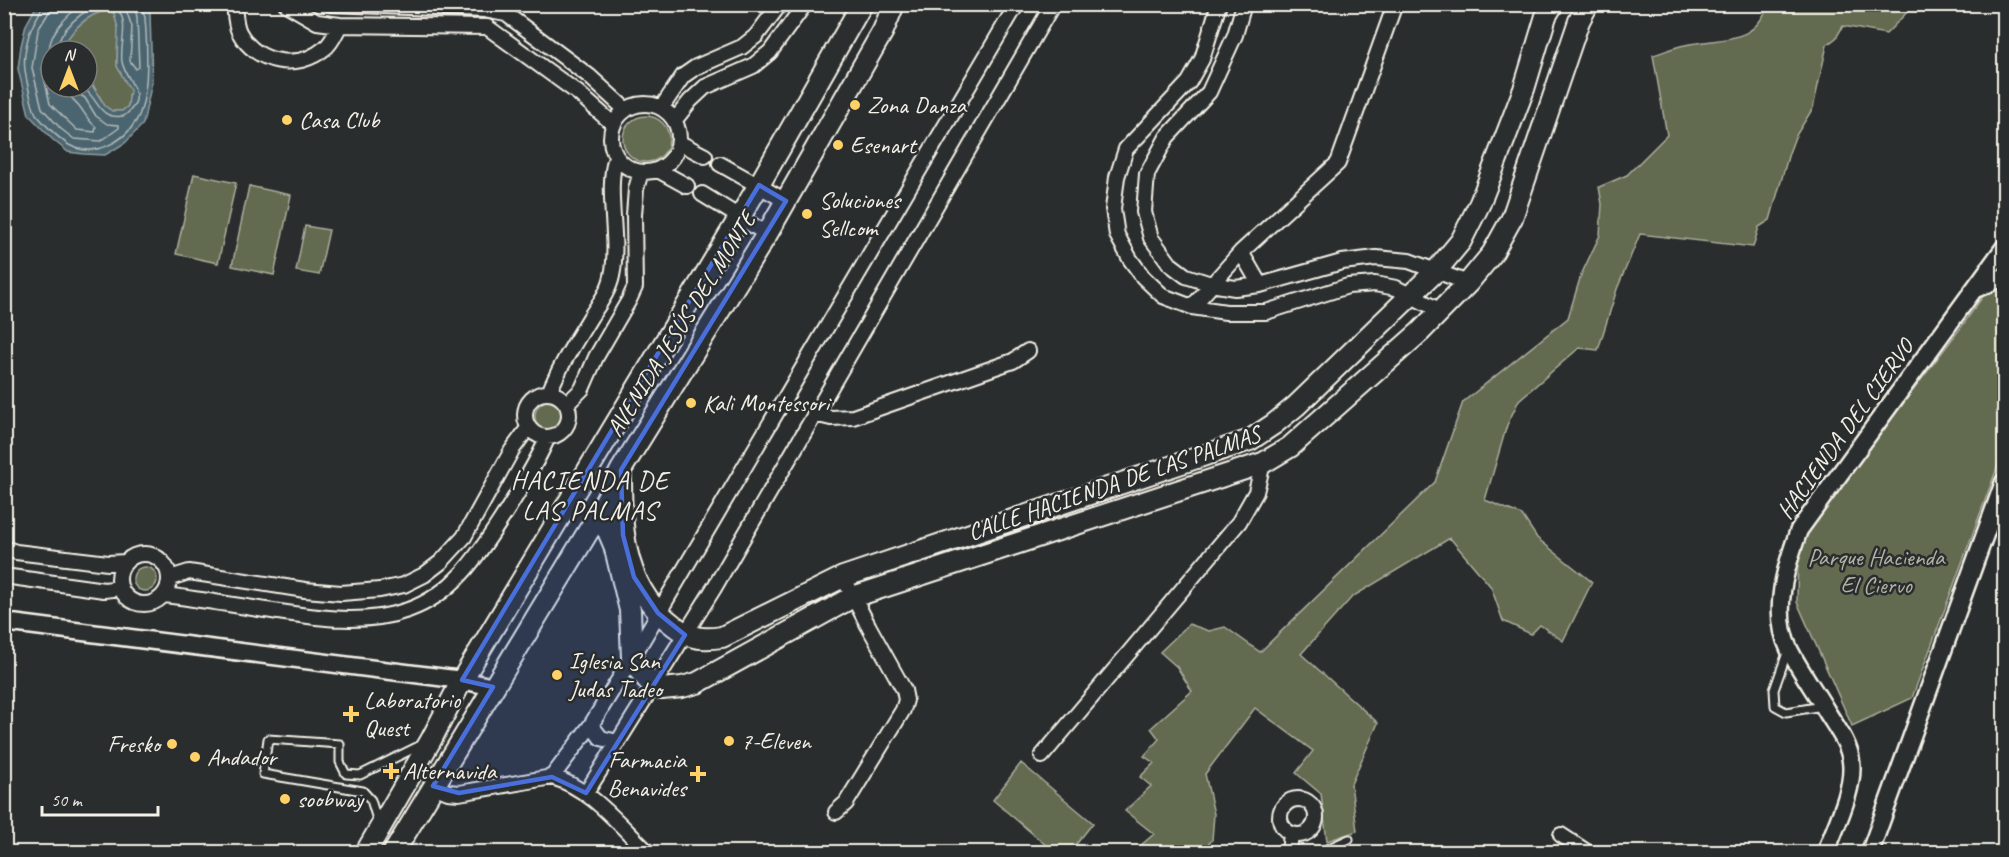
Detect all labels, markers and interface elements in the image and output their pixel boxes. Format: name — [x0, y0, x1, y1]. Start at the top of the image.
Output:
north arrow — [39, 39, 99, 99]
text: N — [64, 45, 77, 65]
place label: Zona Danza — [867, 90, 968, 120]
marker: Zona Danza — [848, 98, 862, 112]
place label: Casa Club — [299, 105, 381, 135]
marker: Casa Club — [280, 113, 294, 127]
place label: Esenart — [850, 130, 918, 160]
marker: Esenart — [831, 138, 845, 152]
place label: Soluciones Sellcom — [819, 185, 903, 243]
street label: AVENIDA JESÚS DEL MONTE — [600, 204, 764, 442]
marker: Soluciones Sellcom — [800, 207, 814, 221]
street label: HACIENDA DEL CIERVO — [1770, 332, 1921, 525]
place label: Kali Montessori — [703, 388, 833, 418]
marker: Kali Montessori — [684, 396, 698, 410]
street label: CALLE HACIENDA DE LAS PALMAS — [964, 418, 1267, 547]
district label: HACIENDA DE LAS PALMAS — [511, 464, 671, 527]
park label: Parque Hacienda El Ciervo — [1808, 542, 1946, 600]
place label: Iglesia San Judas Tadeo — [568, 646, 664, 704]
marker: Iglesia San Judas Tadeo — [550, 668, 564, 682]
place label: Laboratorio Quest — [364, 685, 462, 743]
marker: Laboratorio Quest — [342, 705, 360, 723]
place label: 7-Eleven — [741, 726, 812, 756]
place label: Fresko — [107, 729, 163, 759]
marker: 7-Eleven — [722, 734, 736, 748]
marker: Fresko — [165, 737, 179, 751]
place label: Andador — [207, 742, 278, 772]
place label: Farmacia Benavides — [607, 745, 689, 803]
marker: Andador — [188, 750, 202, 764]
place label: Alternavida — [403, 756, 498, 786]
marker: Alternavida — [384, 764, 398, 778]
marker: Farmacia Benavides — [691, 767, 705, 781]
scale bar — [42, 779, 158, 817]
place label: soobway — [297, 784, 365, 814]
text: 50 m — [51, 789, 84, 811]
marker: soobway — [278, 792, 292, 806]

